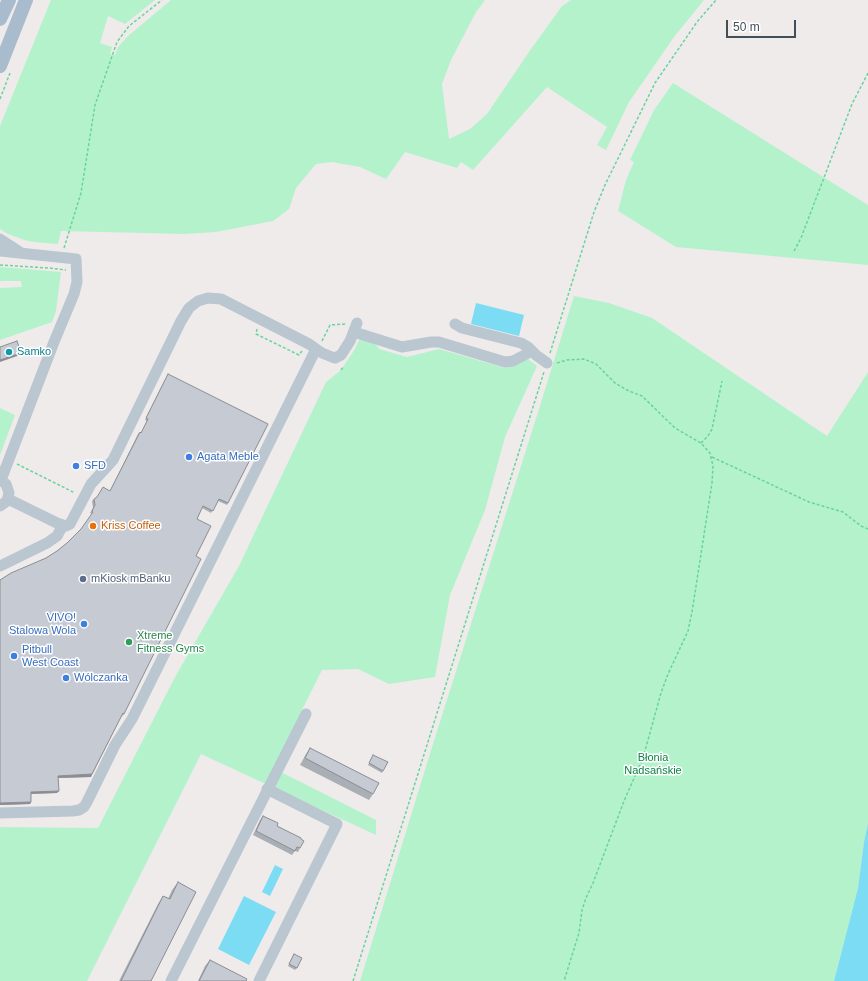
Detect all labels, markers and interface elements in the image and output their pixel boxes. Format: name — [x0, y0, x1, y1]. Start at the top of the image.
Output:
scale bar — [728, 12, 798, 38]
text: 50 m — [733, 20, 760, 34]
place label: Samko — [17, 345, 51, 359]
marker: Samko — [4, 347, 14, 357]
place label: Agata Meble — [197, 450, 259, 464]
marker: Agata Meble — [184, 452, 194, 462]
place label: SFD — [84, 459, 106, 473]
marker: SFD — [71, 461, 81, 471]
place label: Kriss Coffee — [101, 519, 161, 533]
marker: Kriss Coffee — [88, 521, 98, 531]
place label: mKiosk mBanku — [91, 572, 170, 586]
marker: mKiosk mBanku — [78, 574, 88, 584]
place label: VIVO! Stalowa Wola — [9, 611, 76, 637]
marker: VIVO! Stalowa Wola — [79, 619, 89, 629]
place label: Xtreme Fitness Gyms — [137, 629, 204, 655]
marker: Xtreme Fitness Gyms — [124, 637, 134, 647]
place label: Pitbull West Coast — [22, 643, 79, 669]
marker: Pitbull West Coast — [9, 651, 19, 661]
place label: Wólczanka — [74, 671, 128, 685]
marker: Wólczanka — [61, 673, 71, 683]
park label: Błonia Nadsańskie — [624, 751, 682, 777]

